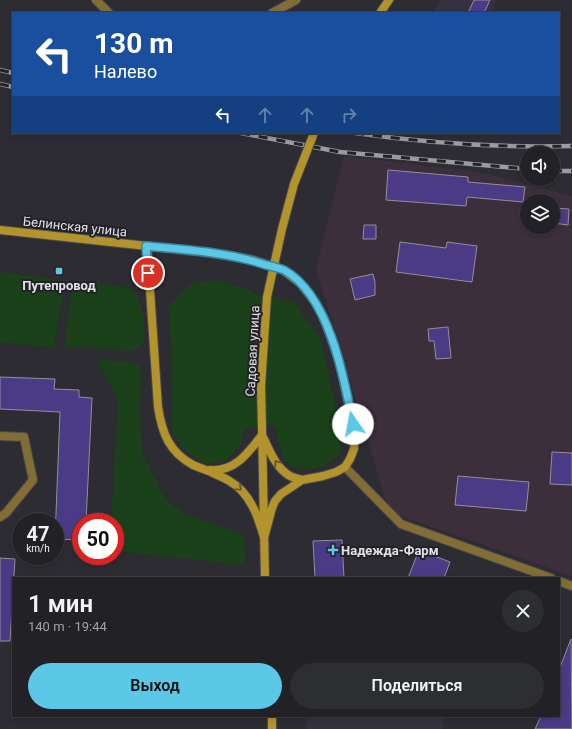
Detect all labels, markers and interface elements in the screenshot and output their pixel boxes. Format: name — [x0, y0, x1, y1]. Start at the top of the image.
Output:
text: 130 m — [94, 27, 173, 60]
icon: left — [28, 28, 80, 80]
text: Налево — [94, 61, 157, 82]
icon: left — [212, 104, 234, 126]
icon: ahead — [254, 104, 276, 126]
icon: ahead — [296, 104, 318, 126]
icon: right — [338, 104, 360, 126]
map controls — [520, 146, 560, 234]
button: sound — [520, 146, 560, 186]
button: layers — [520, 194, 560, 234]
street label: Белинская улица — [22, 214, 128, 239]
pin — [131, 256, 165, 290]
icon: arrive — [137, 262, 159, 284]
marker: Путепровод — [54, 266, 64, 276]
place label: Путепровод — [22, 278, 96, 293]
street label: Садовая улица — [243, 305, 262, 397]
position arrow — [332, 403, 374, 445]
one-way arrow — [275, 460, 282, 467]
one-way arrow — [234, 483, 242, 491]
speed limit sign: 50 — [72, 513, 124, 565]
text: 47 — [27, 522, 49, 546]
text: km/h — [26, 543, 50, 554]
place label: Надежда-Фарм — [341, 543, 439, 558]
marker: Надежда-Фарм — [328, 545, 338, 555]
text: 1 мин — [28, 590, 93, 618]
button: close — [502, 590, 544, 632]
text: 140 m · 19:44 — [28, 619, 107, 634]
button: Выход — [28, 663, 282, 709]
button: Поделиться — [290, 663, 544, 709]

